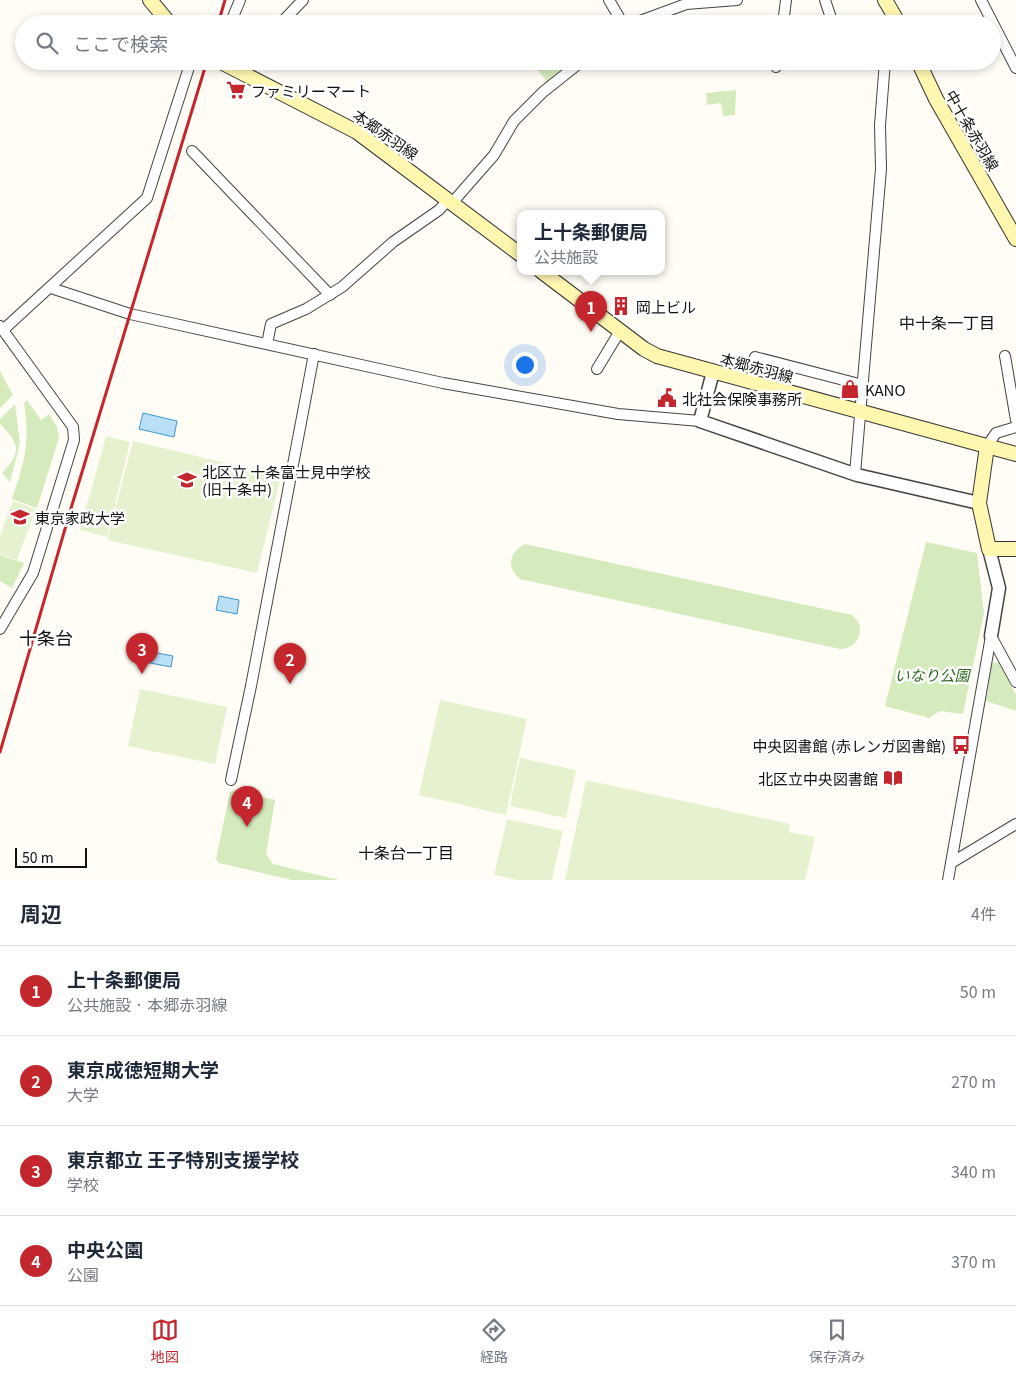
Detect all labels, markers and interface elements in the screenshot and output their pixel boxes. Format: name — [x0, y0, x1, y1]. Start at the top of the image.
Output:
search box — [15, 15, 1001, 70]
icon: search — [33, 29, 61, 57]
text: ここで検索 — [73, 29, 168, 56]
supermarket icon: ファミリーマート — [225, 79, 247, 101]
place label: ファミリーマート — [251, 80, 371, 101]
street label: 中十条赤羽線 — [941, 86, 1005, 174]
street label: 本郷赤羽線 — [349, 104, 423, 164]
popup — [517, 210, 665, 275]
text: 上十条郵便局 — [534, 217, 648, 244]
text: 公共施設 — [534, 244, 598, 268]
pin: 1 — [575, 291, 607, 332]
building icon: 岡上ビル — [610, 295, 632, 317]
place label: 岡上ビル — [636, 296, 696, 317]
district label: 中十条一丁目 — [899, 310, 995, 334]
street label: 本郷赤羽線 — [718, 347, 796, 387]
your location — [512, 352, 538, 378]
shop icon: KANO — [839, 378, 861, 400]
place label: KANO — [865, 379, 906, 400]
public building icon: 北社会保険事務所 — [656, 387, 678, 409]
place label: 北社会保険事務所 — [682, 388, 802, 409]
place label: 北区立 十条富士見中学校 (旧十条中) — [202, 461, 370, 499]
school or university icon: 北区立 十条富士見中学校 (旧十条中) — [176, 469, 198, 491]
school or university icon: 東京家政大学 — [9, 506, 31, 528]
place label: 東京家政大学 — [35, 507, 125, 528]
district label: 十条台 — [19, 624, 73, 650]
pin: 3 — [126, 633, 158, 674]
pin: 2 — [274, 643, 306, 684]
park label: いなり公園 — [894, 664, 971, 685]
bus stop icon: 中央図書館 (赤レンガ図書館) — [950, 734, 972, 756]
place label: 中央図書館 (赤レンガ図書館) — [752, 735, 946, 756]
library icon: 北区立中央図書館 — [882, 767, 904, 789]
place label: 北区立中央図書館 — [758, 768, 878, 789]
pin: 4 — [231, 786, 263, 827]
district label: 十条台一丁目 — [358, 840, 454, 864]
scale bar — [15, 845, 88, 868]
text: 50 m — [22, 847, 54, 867]
text: 周辺 — [20, 898, 62, 928]
text: 4件 — [971, 901, 996, 925]
text: 上十条郵便局 — [67, 965, 181, 992]
text: 1 — [31, 979, 41, 1003]
text: 50 m — [960, 979, 996, 1003]
text: 公共施設 · 本郷赤羽線 — [67, 992, 227, 1016]
text: 東京成徳短期大学 — [67, 1055, 219, 1082]
text: 2 — [31, 1069, 41, 1093]
text: 270 m — [951, 1069, 996, 1093]
text: 大学 — [67, 1082, 99, 1106]
text: 東京都立 王子特別支援学校 — [67, 1145, 299, 1172]
text: 3 — [31, 1159, 41, 1183]
text: 340 m — [951, 1159, 996, 1183]
text: 学校 — [67, 1172, 99, 1196]
text: 中央公園 — [67, 1235, 143, 1262]
text: 4 — [31, 1249, 41, 1273]
text: 370 m — [951, 1249, 996, 1273]
text: 公園 — [67, 1262, 99, 1286]
tab: 地図 — [151, 1316, 179, 1366]
tab: 経路 — [480, 1316, 508, 1366]
tab: 保存済み — [809, 1316, 865, 1366]

